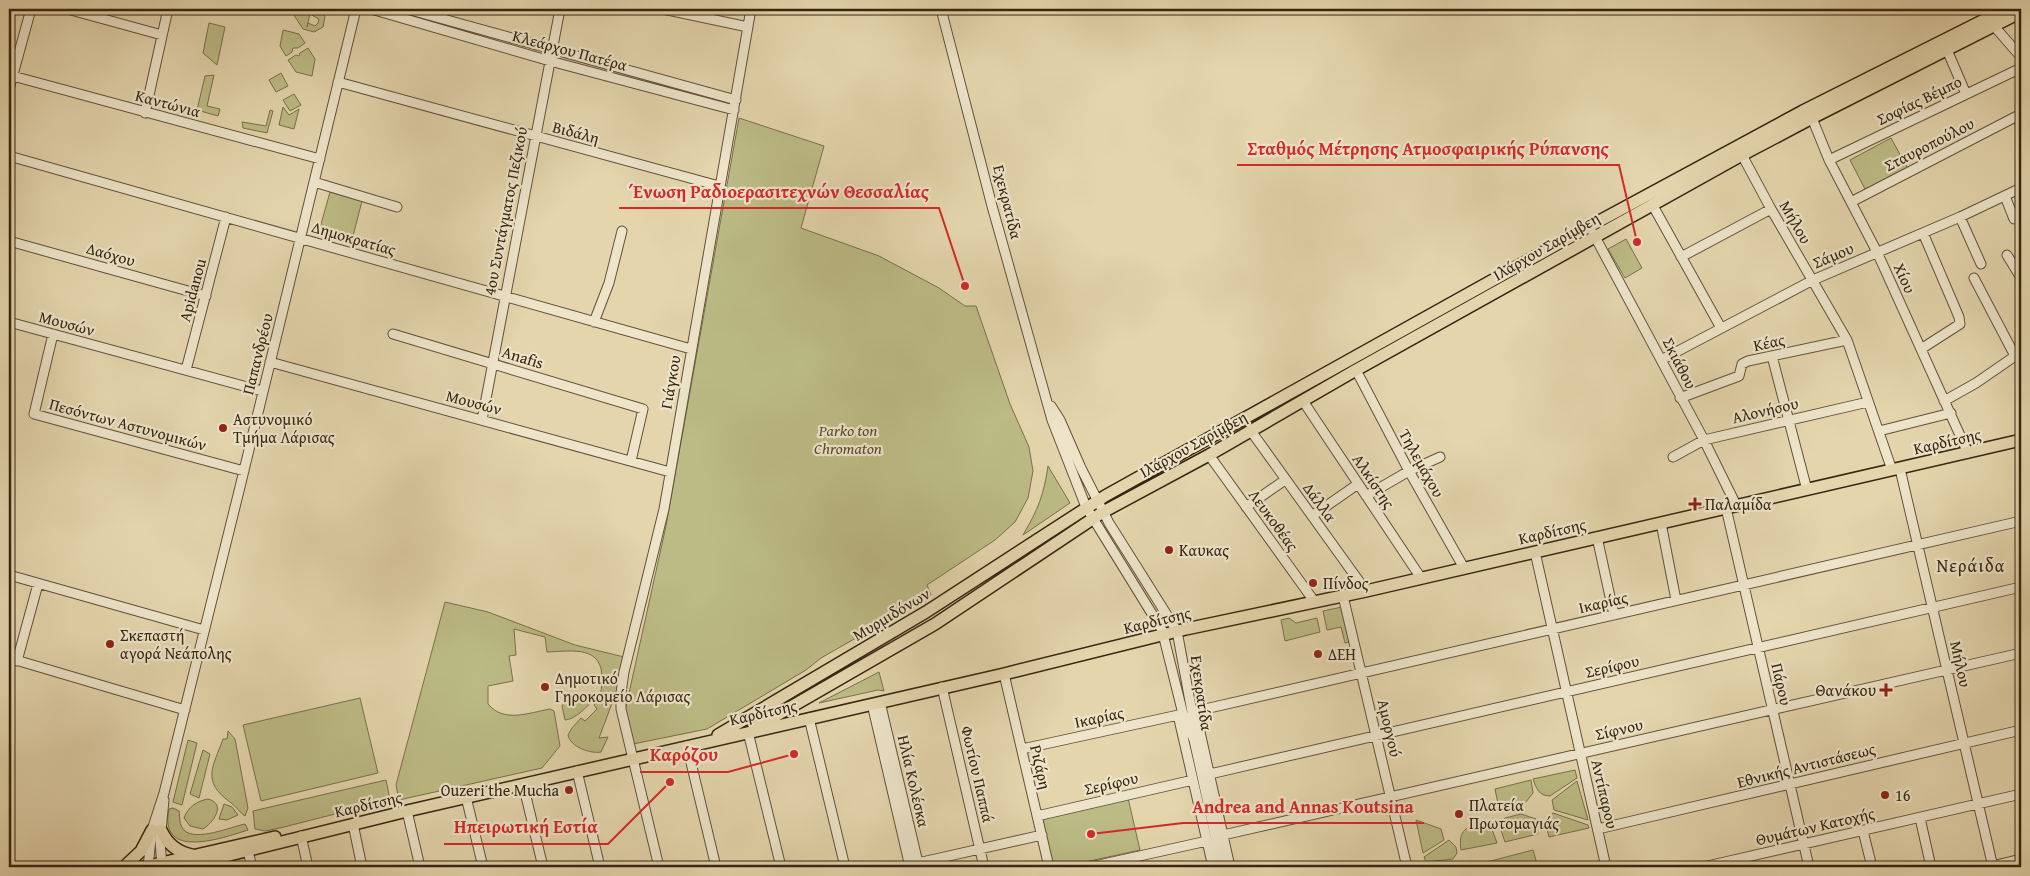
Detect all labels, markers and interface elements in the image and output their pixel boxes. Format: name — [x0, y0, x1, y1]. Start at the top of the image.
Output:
street label: Κλεάρχου Πατέρα — [510, 23, 630, 77]
street label: Σοφίας Βέμπο — [1872, 69, 1966, 131]
street label: Καντώνια — [133, 83, 204, 123]
street label: Σταυροπούλου — [1880, 111, 1978, 177]
street label: Βιδάλη — [550, 114, 602, 150]
street label: 4ου Συντάγματος Πεζικού — [477, 124, 533, 298]
callout: Σταθμός Μέτρησης Ατμοσφαιρικής Ρύπανσης — [1237, 132, 1619, 165]
text: Σταθμός Μέτρησης Ατμοσφαιρικής Ρύπανσης — [1247, 135, 1609, 162]
street label: Εχεκρατίδα — [987, 162, 1029, 242]
callout: Ένωση Ραδιοερασιτεχνών Θεσσαλίας — [619, 175, 939, 208]
text: Ένωση Ραδιοερασιτεχνών Θεσσαλίας — [629, 178, 930, 205]
street label: Μήλου — [1774, 196, 1818, 248]
street label: Ιλάρχου Σαρίμβεη — [1488, 206, 1604, 286]
street label: Δημοκρατίας — [309, 215, 399, 262]
street label: Δαόχου — [84, 236, 138, 272]
street label: Σάμου — [1809, 236, 1857, 274]
street label: Apidanou — [172, 255, 212, 324]
street label: Χίου — [1888, 259, 1922, 297]
street label: Μουσών — [36, 304, 98, 342]
street label: Παπανδρέου — [235, 311, 279, 397]
street label: Κέας — [1751, 327, 1787, 357]
street label: Σκιάθου — [1657, 333, 1703, 393]
street label: Anafis — [499, 339, 547, 375]
street label: Γιάγκου — [653, 353, 687, 411]
street label: Μουσών — [443, 383, 505, 421]
street label: Πεσόντων Αστυνομικών — [47, 391, 209, 457]
street label: Αλονήσου — [1729, 391, 1801, 429]
street label: Ιλάρχου Σαρίμβεη — [1135, 404, 1251, 484]
place label: Αστυνομικό Τμήμα Λάρισας — [233, 407, 335, 449]
park label: Parko ton Chromaton — [814, 418, 882, 460]
marker: Αστυνομικό Τμήμα Λάρισας — [217, 422, 229, 434]
street label: Καρδίτσης — [1911, 422, 1983, 460]
street label: Τηλεμάχου — [1393, 424, 1451, 502]
street label: Αλκίστης — [1347, 449, 1401, 514]
street label: Δάλλα — [1297, 477, 1343, 527]
street label: Λευκοθέας — [1243, 484, 1305, 556]
place label: Παλαμίδα — [1705, 492, 1772, 516]
marker: Παλαμίδα — [1689, 498, 1701, 510]
street label: Καρδίτσης — [1516, 512, 1588, 550]
place label: Καυκας — [1179, 538, 1229, 562]
marker: Καυκας — [1163, 544, 1175, 556]
district label: Νεράιδα — [1936, 552, 2006, 579]
place label: Πίνδος — [1323, 571, 1369, 595]
marker: Πίνδος — [1307, 577, 1319, 589]
street label: Μυρμιδόνων — [848, 581, 934, 647]
street label: Ικαρίας — [1576, 585, 1630, 619]
street label: Καρδίτσης — [1121, 600, 1193, 640]
place label: Σκεπαστή αγορά Νεάπολης — [120, 623, 232, 665]
marker: Σκεπαστή αγορά Νεάπολης — [104, 638, 116, 650]
street label: Μήλου — [1944, 638, 1978, 690]
place label: ΔΕΗ — [1328, 642, 1356, 666]
marker: ΔΕΗ — [1312, 648, 1324, 660]
street label: Σερίφου — [1583, 648, 1641, 684]
street label: Εχεκρατίδα — [1185, 654, 1219, 733]
street label: Πάρου — [1765, 660, 1799, 708]
place label: Δημοτικό Γηροκομείο Λάρισας — [555, 666, 690, 708]
place label: Θανάκου — [1816, 678, 1876, 702]
marker: Δημοτικό Γηροκομείο Λάρισας — [539, 681, 551, 693]
marker: Θανάκου — [1880, 684, 1892, 696]
street label: Καρδίτσης — [727, 693, 799, 731]
street label: Αμοργού — [1372, 697, 1408, 759]
street label: Ικαρίας — [1072, 700, 1126, 734]
street label: Σίφνου — [1593, 712, 1645, 746]
street label: Φωτίου Παππά — [955, 723, 1001, 825]
street label: Ηλία Κολέσκα — [892, 732, 936, 830]
street label: Εθνικής Αντιστάσεως — [1734, 736, 1878, 794]
callout: Καρόζου — [640, 739, 728, 772]
text: Καρόζου — [650, 741, 718, 768]
street label: Ριζάρη — [1024, 742, 1058, 792]
street label: Αντίπαρου — [1585, 757, 1625, 831]
street label: Σερίφου — [1082, 765, 1140, 801]
place label: Ouzeri the Mucha — [441, 778, 559, 802]
place label: 16 — [1895, 783, 1911, 807]
marker: Ouzeri the Mucha — [563, 784, 575, 796]
street label: Καρδίτσης — [332, 785, 404, 823]
marker: 16 — [1879, 789, 1891, 801]
callout: Andrea and Annas Koutsina — [1183, 790, 1424, 823]
text: Andrea and Annas Koutsina — [1192, 793, 1415, 820]
place label: Πλατεία Πρωτομαγιάς — [1469, 793, 1559, 835]
street label: Θυμάτων Κατοχής — [1753, 801, 1877, 851]
marker: Πλατεία Πρωτομαγιάς — [1453, 808, 1465, 820]
callout: Ηπειρωτική Εστία — [444, 811, 608, 844]
text: Ηπειρωτική Εστία — [454, 813, 598, 840]

